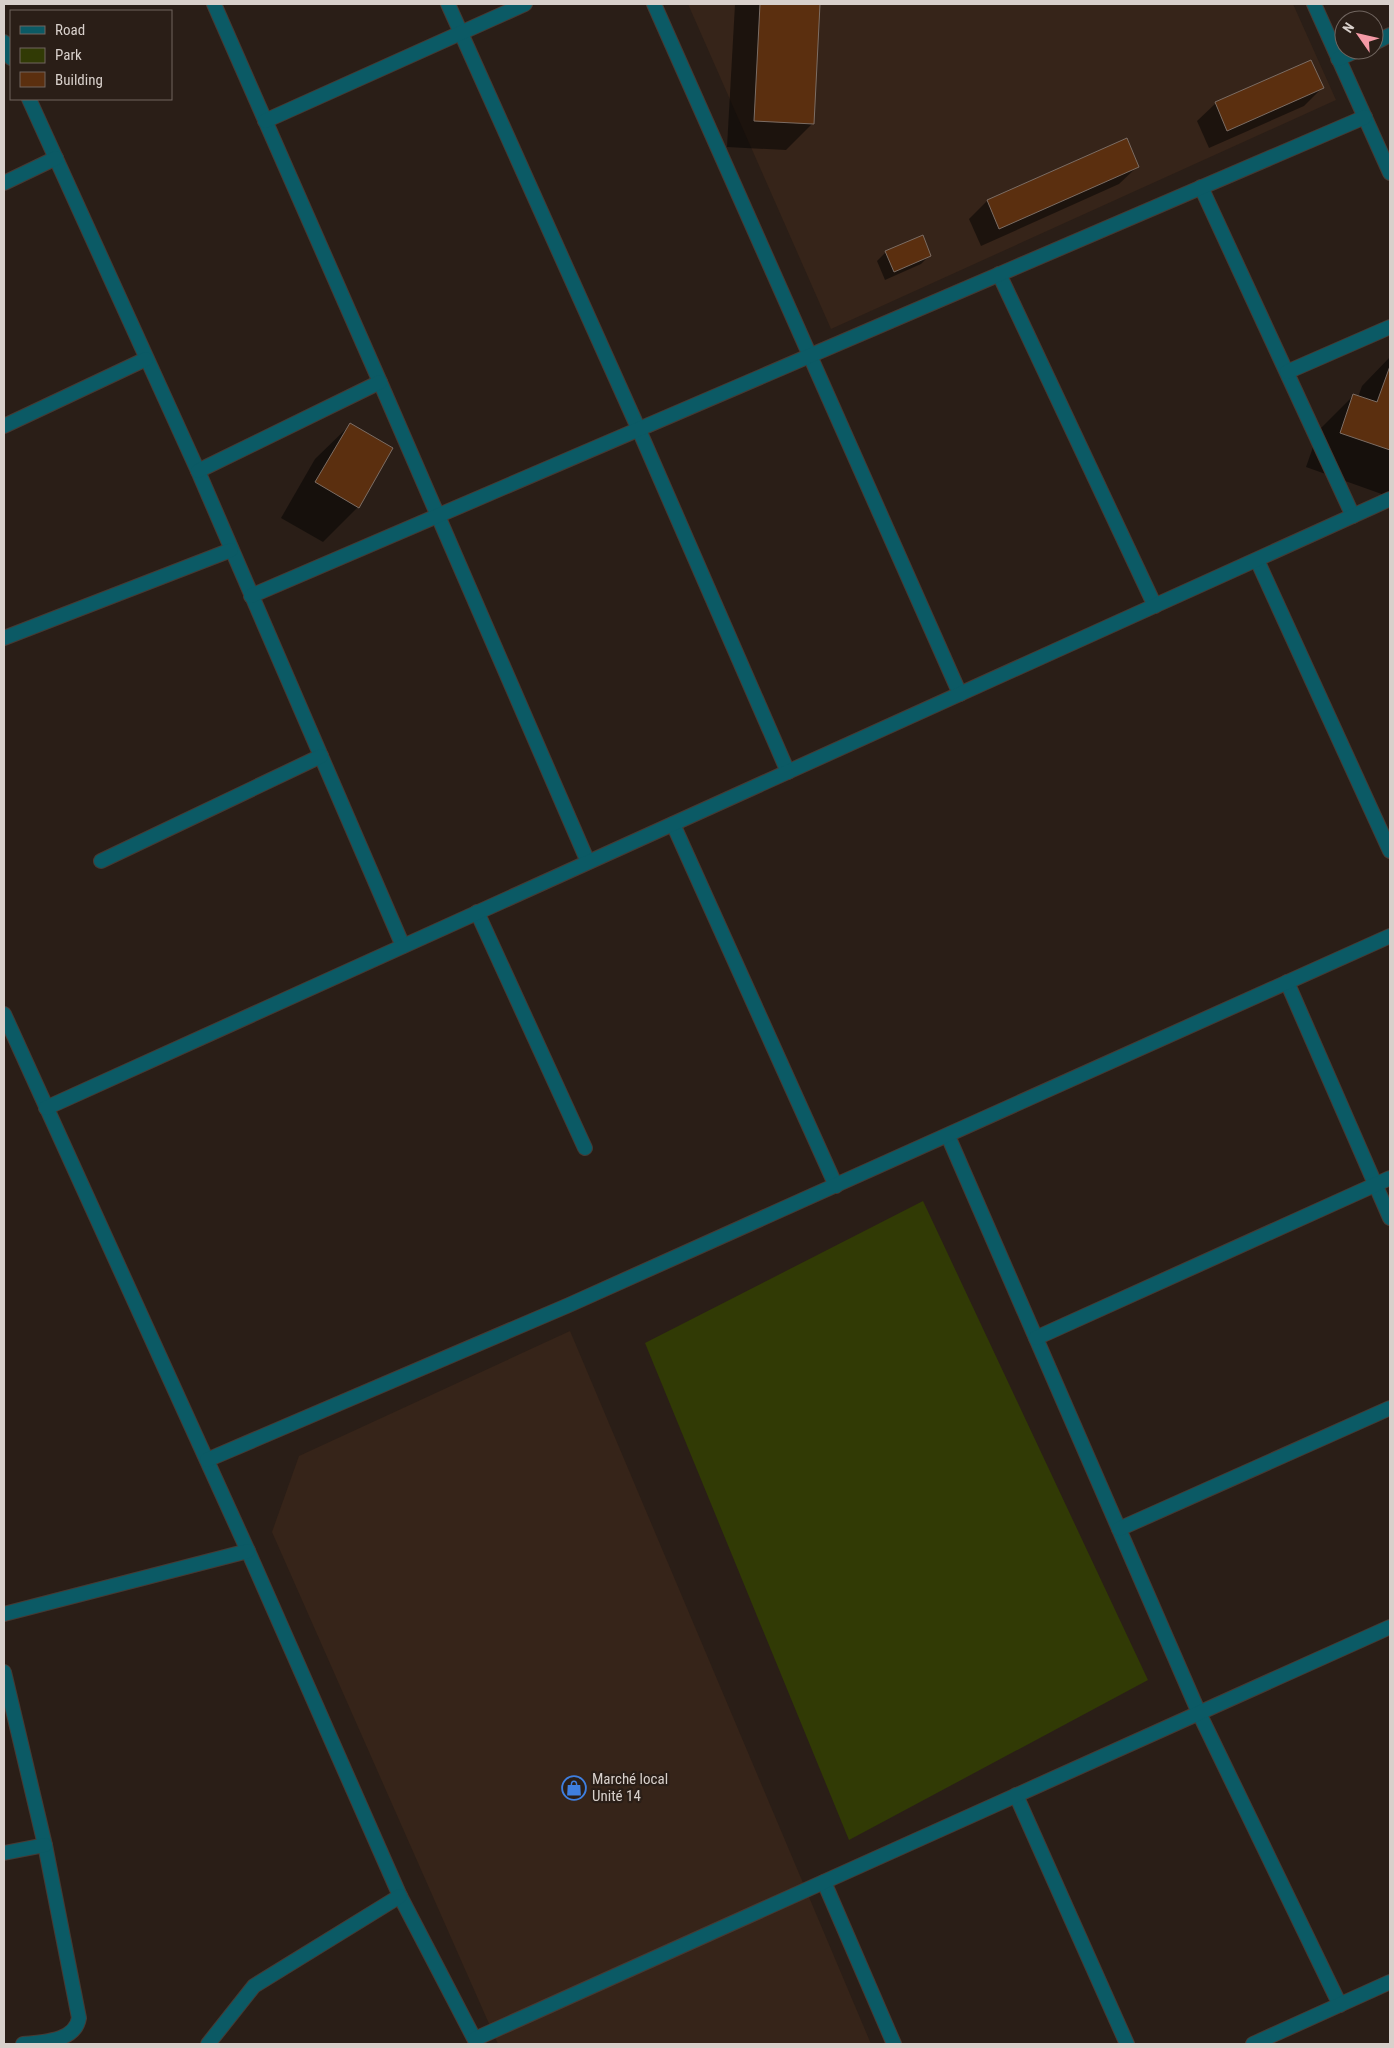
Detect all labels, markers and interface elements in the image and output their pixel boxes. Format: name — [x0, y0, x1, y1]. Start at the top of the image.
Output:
legend — [10, 10, 172, 100]
north arrow — [1334, 10, 1384, 60]
text: N — [1339, 20, 1357, 36]
text: Road — [55, 21, 85, 39]
text: Park — [55, 46, 82, 64]
text: Building — [55, 71, 103, 89]
place label: Marché local Unité 14 — [592, 1770, 668, 1805]
shop icon: Marché local Unité 14 — [561, 1775, 587, 1801]

